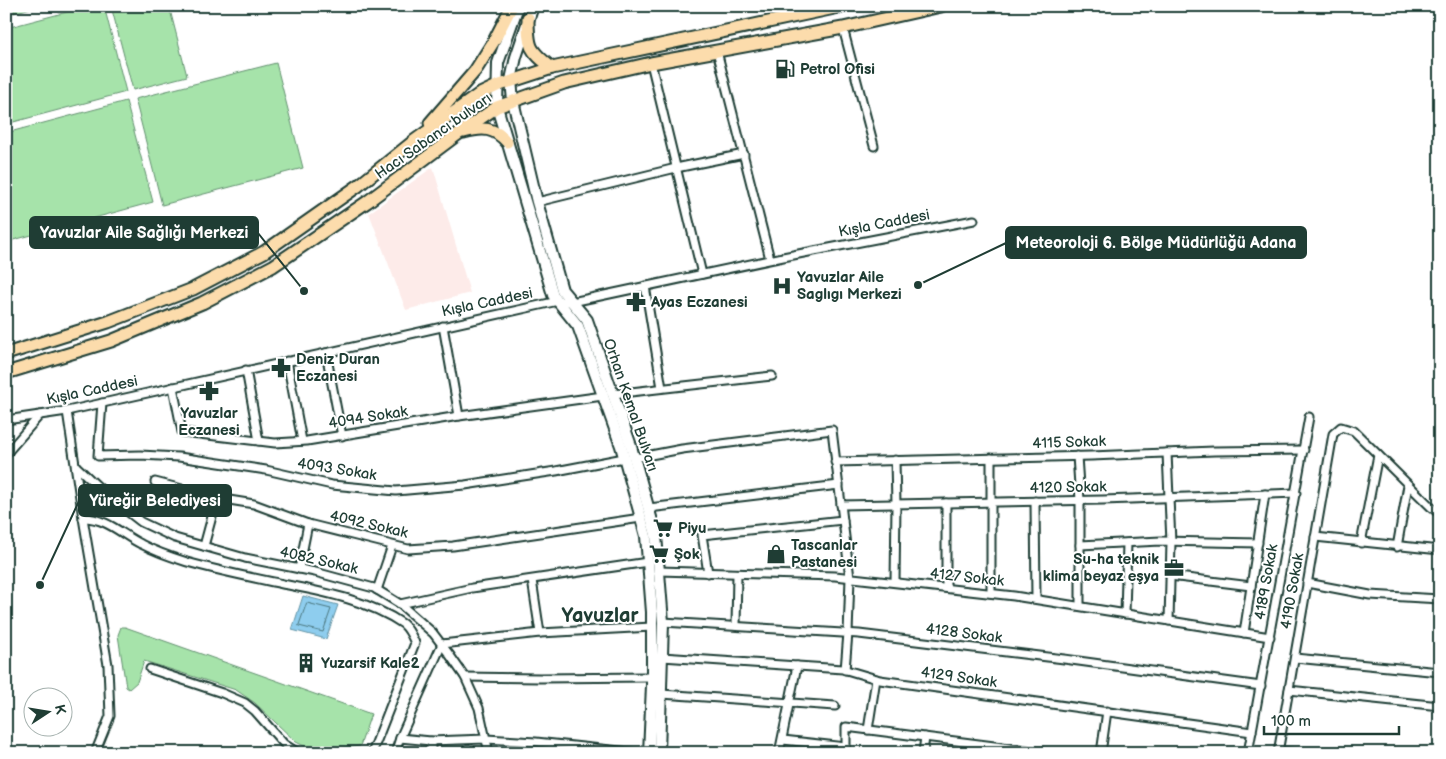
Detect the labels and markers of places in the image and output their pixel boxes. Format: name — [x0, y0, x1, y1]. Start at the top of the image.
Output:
fuel station icon: Petrol Ofisi — [774, 58, 796, 80]
place label: Petrol Ofisi — [800, 60, 875, 79]
callout: Yavuzlar Aile Sağlığı Merkezi — [30, 217, 258, 248]
callout: Meteoroloji 6. Bölge Müdürlüğü Adana — [1006, 227, 1306, 258]
place label: Yavuzlar Aile Saglıgı Merkezi — [797, 268, 902, 304]
hospital icon: Yavuzlar Aile Saglıgı Merkezi — [771, 275, 793, 297]
pharmacy icon: Ayas Eczanesi — [625, 291, 647, 313]
place label: Ayas Eczanesi — [650, 293, 748, 312]
place label: Deniz Duran Eczanesi — [296, 350, 380, 386]
pharmacy icon: Deniz Duran Eczanesi — [270, 357, 292, 379]
pharmacy icon: Yavuzlar Eczanesi — [198, 380, 220, 402]
place label: Yavuzlar Eczanesi — [178, 404, 240, 440]
callout: Yüreğir Belediyesi — [79, 485, 231, 516]
supermarket icon: Piyu — [652, 517, 674, 539]
place label: Piyu — [678, 519, 706, 538]
place label: Tascanlar Pastanesi — [791, 536, 858, 572]
supermarket icon: Şok — [648, 543, 670, 565]
shop icon: Tascanlar Pastanesi — [765, 543, 787, 565]
place label: Şok — [674, 545, 700, 564]
place label: Su-ha teknik klima beyaz eşya — [1043, 550, 1159, 586]
office icon: Su-ha teknik klima beyaz eşya — [1163, 557, 1185, 579]
building icon: Yuzarsif Kale2 — [295, 652, 317, 674]
place label: Yuzarsif Kale2 — [321, 654, 419, 673]

